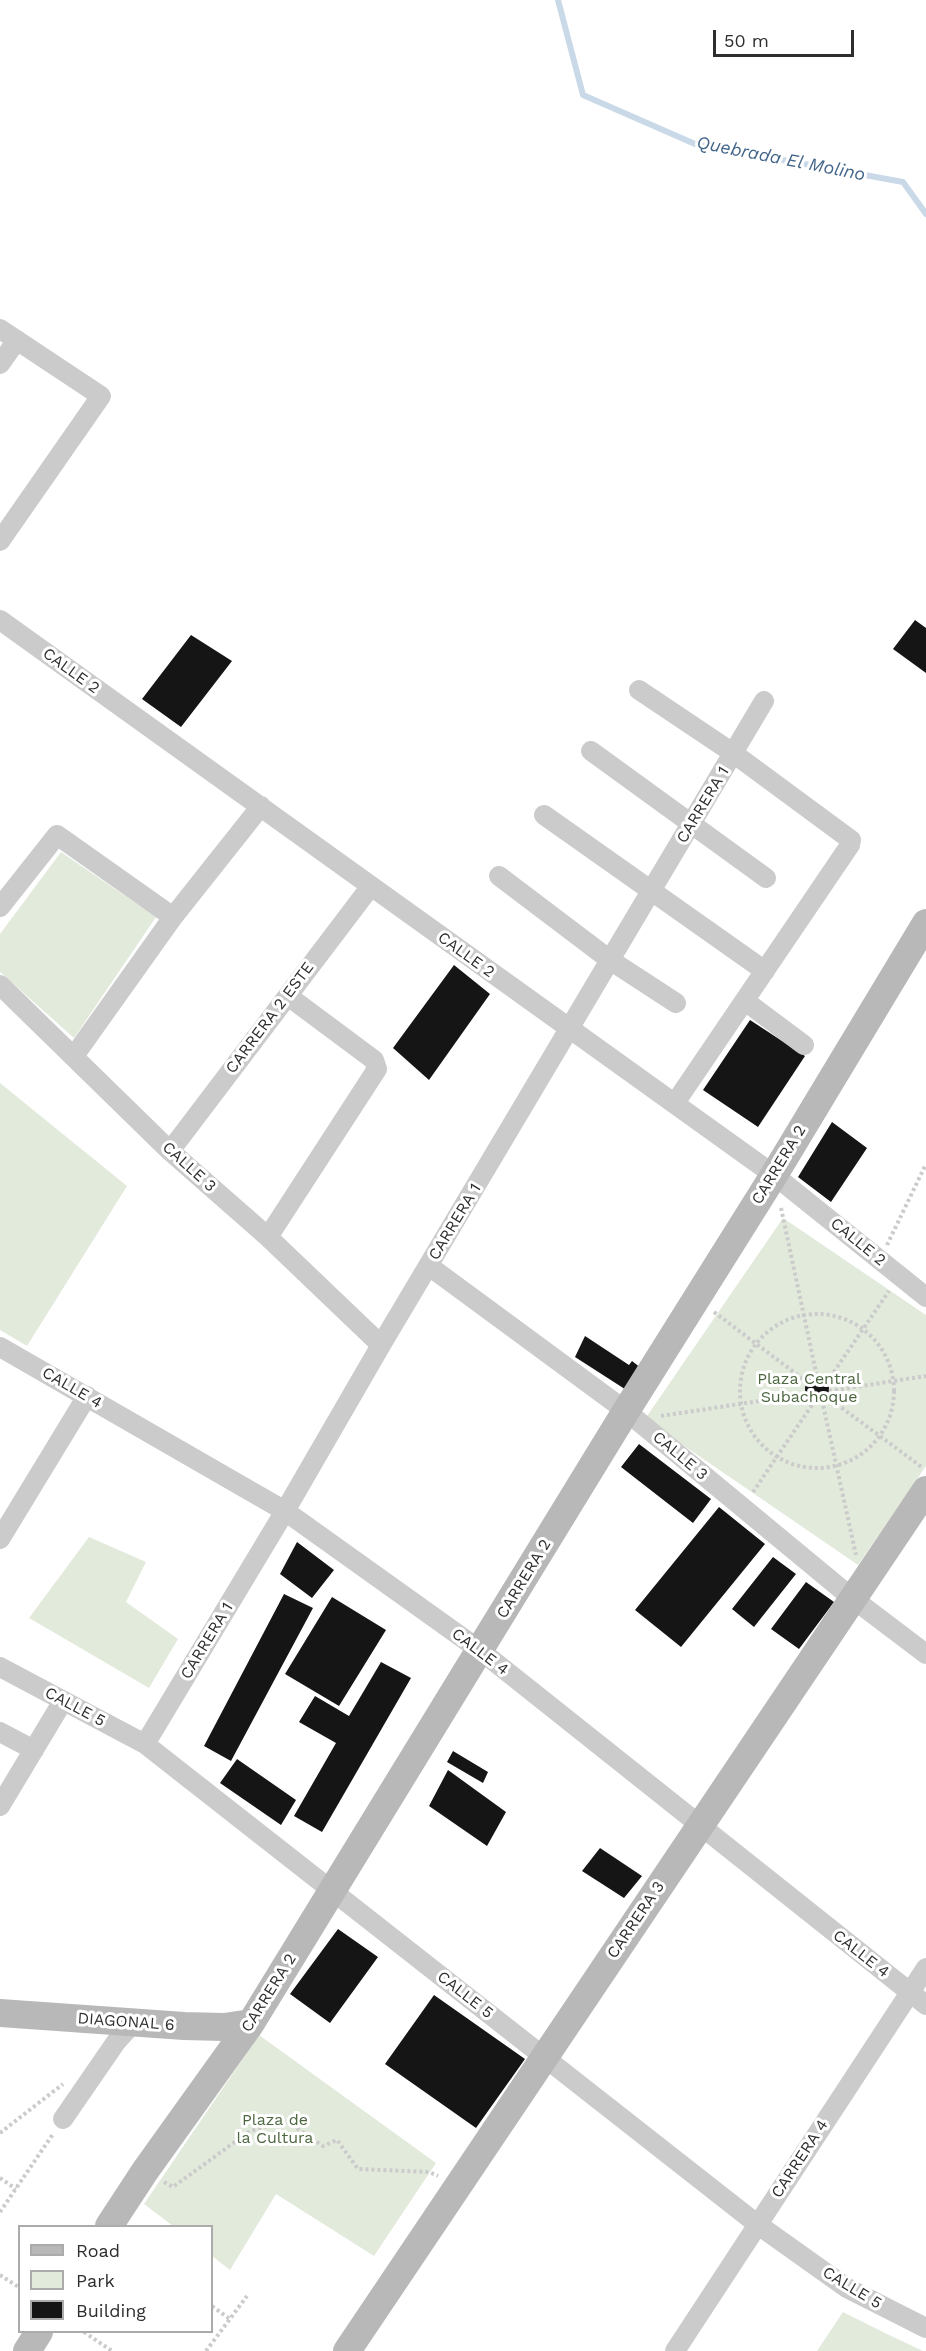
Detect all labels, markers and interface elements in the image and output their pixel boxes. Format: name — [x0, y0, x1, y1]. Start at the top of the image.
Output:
scale bar — [716, 18, 857, 56]
text: 50 m — [724, 30, 769, 51]
water label: Quebrada El Molino — [695, 132, 867, 186]
street label: CALLE 2 — [39, 644, 103, 698]
street label: CARRERA 1 — [673, 763, 733, 847]
street label: CALLE 2 — [434, 928, 498, 982]
street label: CARRERA 2 ESTE — [222, 959, 318, 1077]
street label: CARRERA 2 — [748, 1122, 810, 1208]
street label: CALLE 3 — [158, 1138, 220, 1196]
street label: CARRERA 1 — [425, 1180, 485, 1264]
street label: CALLE 2 — [826, 1214, 890, 1270]
street label: CALLE 4 — [39, 1363, 105, 1413]
park label: Plaza Central Subachoque — [757, 1369, 861, 1407]
street label: CALLE 3 — [649, 1428, 711, 1484]
street label: CARRERA 2 — [493, 1536, 555, 1622]
street label: CARRERA 1 — [177, 1599, 237, 1683]
street label: CALLE 4 — [448, 1624, 512, 1680]
street label: CALLE 5 — [42, 1683, 108, 1731]
street label: CARRERA 3 — [603, 1878, 669, 1962]
street label: CALLE 4 — [829, 1926, 893, 1982]
street label: CARRERA 2 — [237, 1950, 301, 2036]
street label: CALLE 5 — [433, 1967, 497, 2023]
street label: DIAGONAL 6 — [77, 2009, 175, 2035]
park label: Plaza de la Cultura — [237, 2110, 313, 2148]
street label: CARRERA 4 — [768, 2116, 832, 2202]
legend — [18, 2225, 213, 2333]
text: Road — [76, 2240, 120, 2261]
street label: CALLE 5 — [819, 2263, 885, 2313]
text: Park — [76, 2270, 115, 2291]
text: Building — [76, 2300, 146, 2321]

